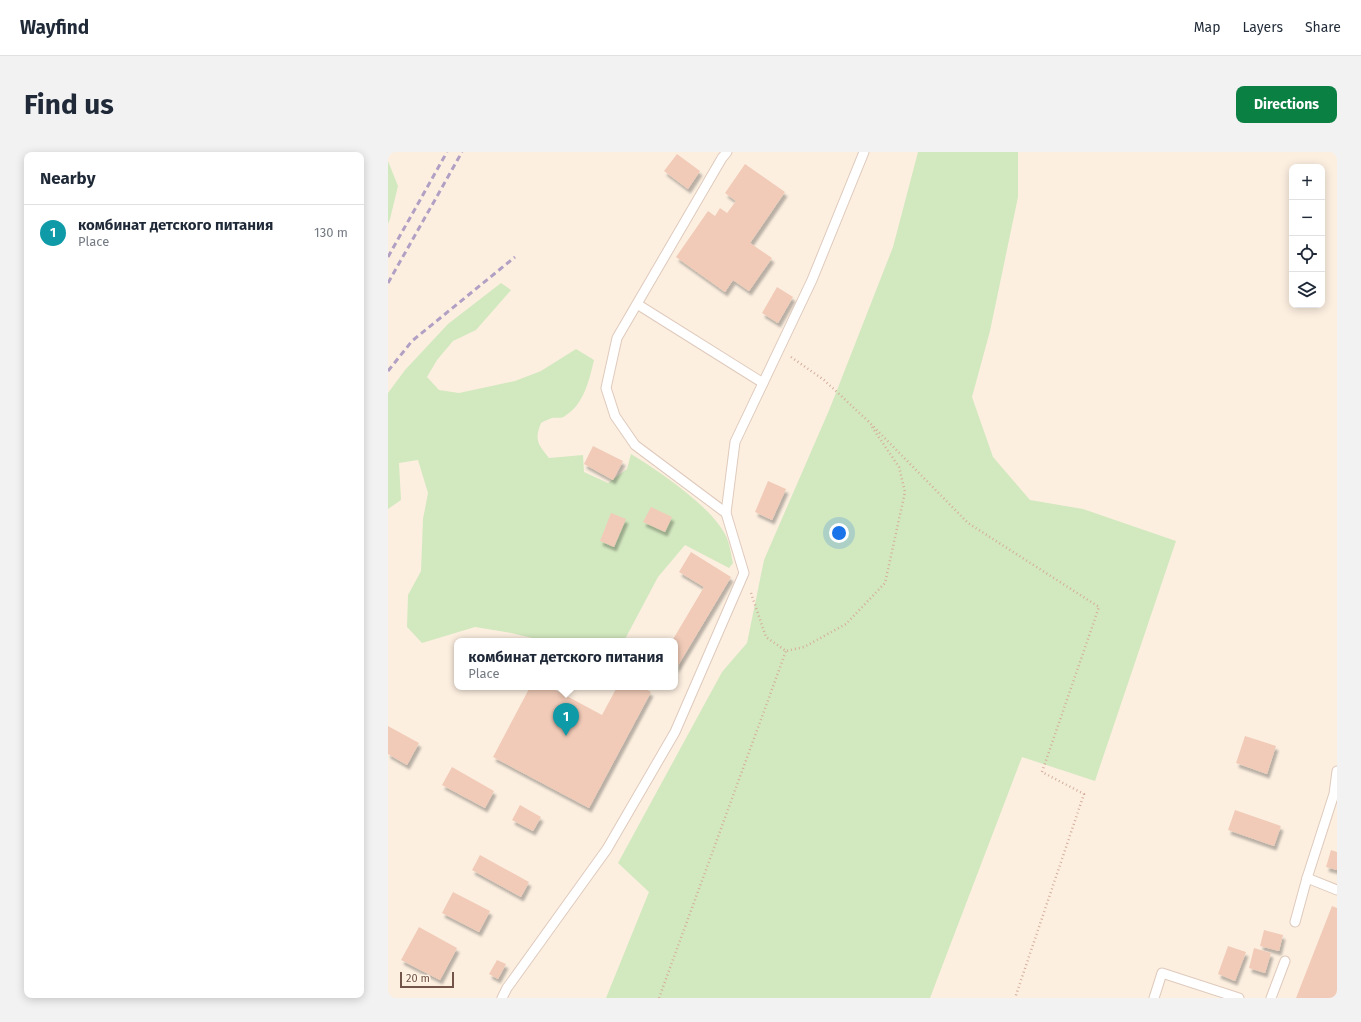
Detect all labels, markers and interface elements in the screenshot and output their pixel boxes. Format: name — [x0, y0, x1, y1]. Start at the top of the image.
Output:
text: Wayfind — [20, 16, 89, 39]
text: Map — [1194, 19, 1220, 36]
text: Layers — [1242, 19, 1283, 36]
text: Share — [1305, 19, 1341, 36]
button: Directions — [1236, 86, 1337, 123]
text: Find us — [24, 88, 114, 121]
map controls — [1289, 164, 1325, 308]
button: + — [1289, 164, 1325, 200]
text: Nearby — [40, 168, 95, 189]
button: − — [1289, 200, 1325, 236]
text: комбинат детского питания — [78, 216, 273, 234]
text: 1 — [50, 225, 56, 240]
text: 130 m — [314, 225, 348, 240]
text: Place — [78, 234, 109, 249]
button: locate — [1289, 236, 1325, 272]
button: layers — [1289, 272, 1325, 308]
your location — [829, 523, 849, 543]
popup — [454, 638, 678, 690]
text: комбинат детского питания — [468, 648, 664, 666]
text: Place — [468, 666, 500, 681]
pin: 1 — [553, 703, 579, 736]
scale bar — [400, 970, 454, 989]
text: 20 m — [406, 972, 430, 985]

